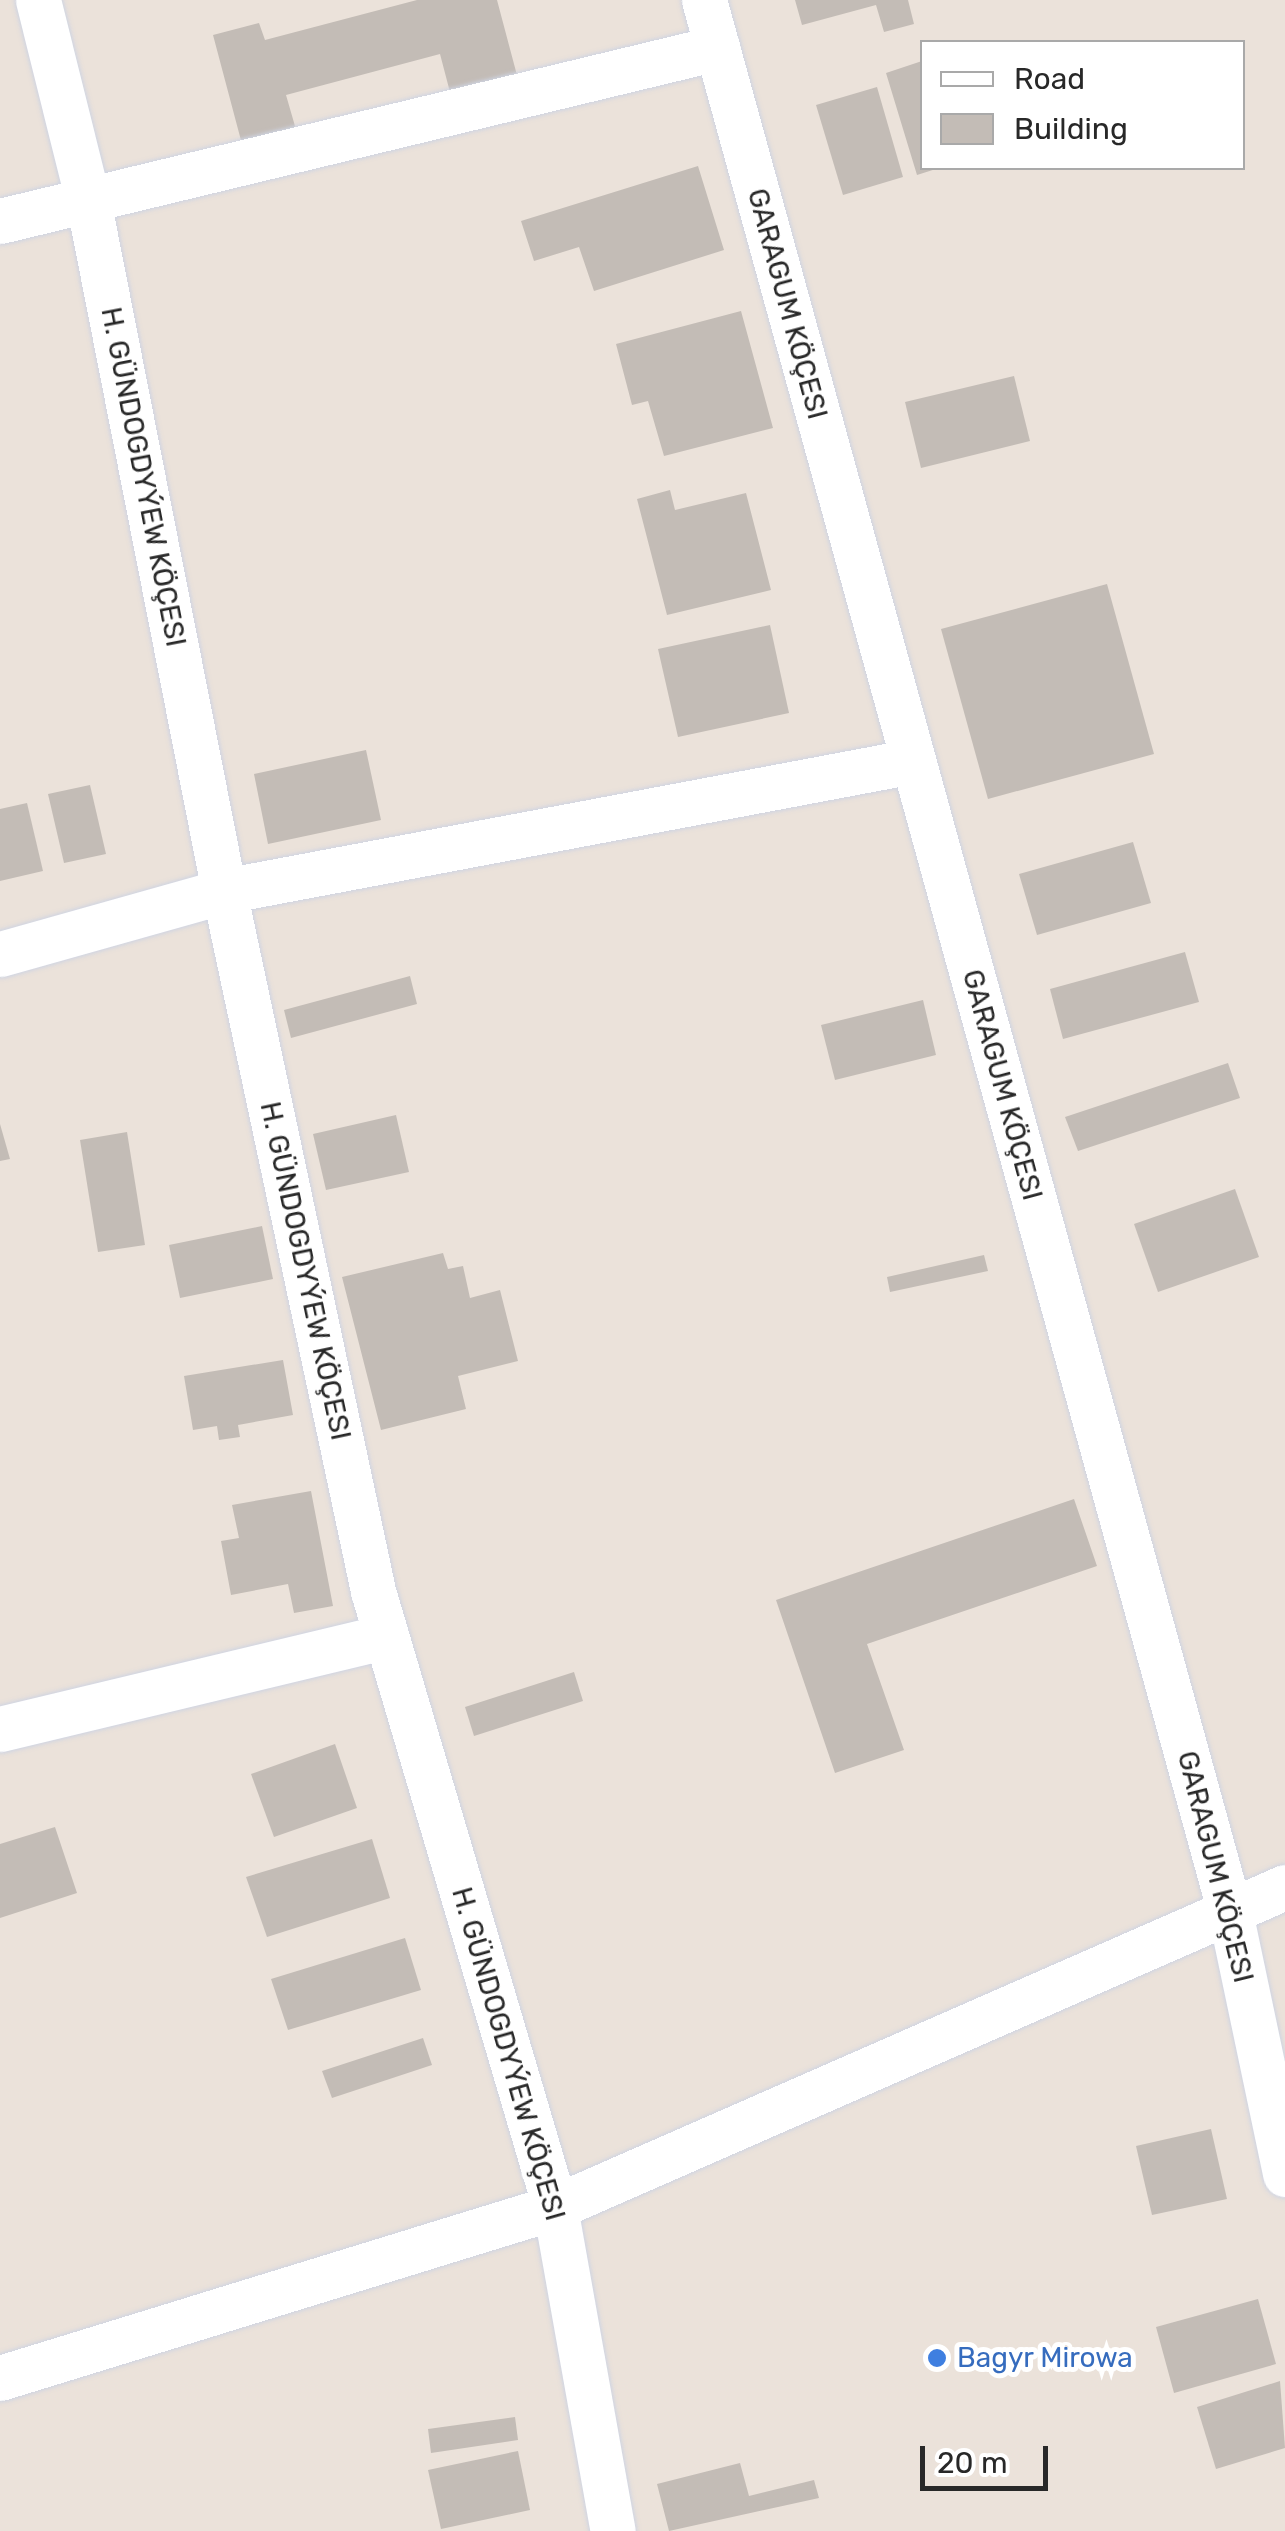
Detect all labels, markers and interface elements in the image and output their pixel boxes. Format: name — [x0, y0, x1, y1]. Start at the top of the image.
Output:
legend — [920, 40, 1245, 170]
text: Road — [1014, 61, 1085, 97]
text: Building — [1014, 111, 1128, 147]
street label: GARAGUM KÖÇESI — [740, 185, 834, 423]
street label: H. GÜNDOGDYÝEW KÖÇESI — [94, 304, 192, 650]
street label: GARAGUM KÖÇESI — [955, 966, 1049, 1204]
street label: H. GÜNDOGDYÝEW KÖÇESI — [253, 1098, 357, 1444]
street label: GARAGUM KÖÇESI — [1170, 1748, 1260, 1986]
street label: H. GÜNDOGDYÝEW KÖÇESI — [444, 1883, 572, 2225]
place label: Bagyr Mirowa — [957, 2341, 1133, 2375]
marker: Bagyr Mirowa — [926, 2347, 948, 2369]
scale bar — [925, 2426, 1052, 2488]
text: 20 m — [937, 2445, 1008, 2481]

